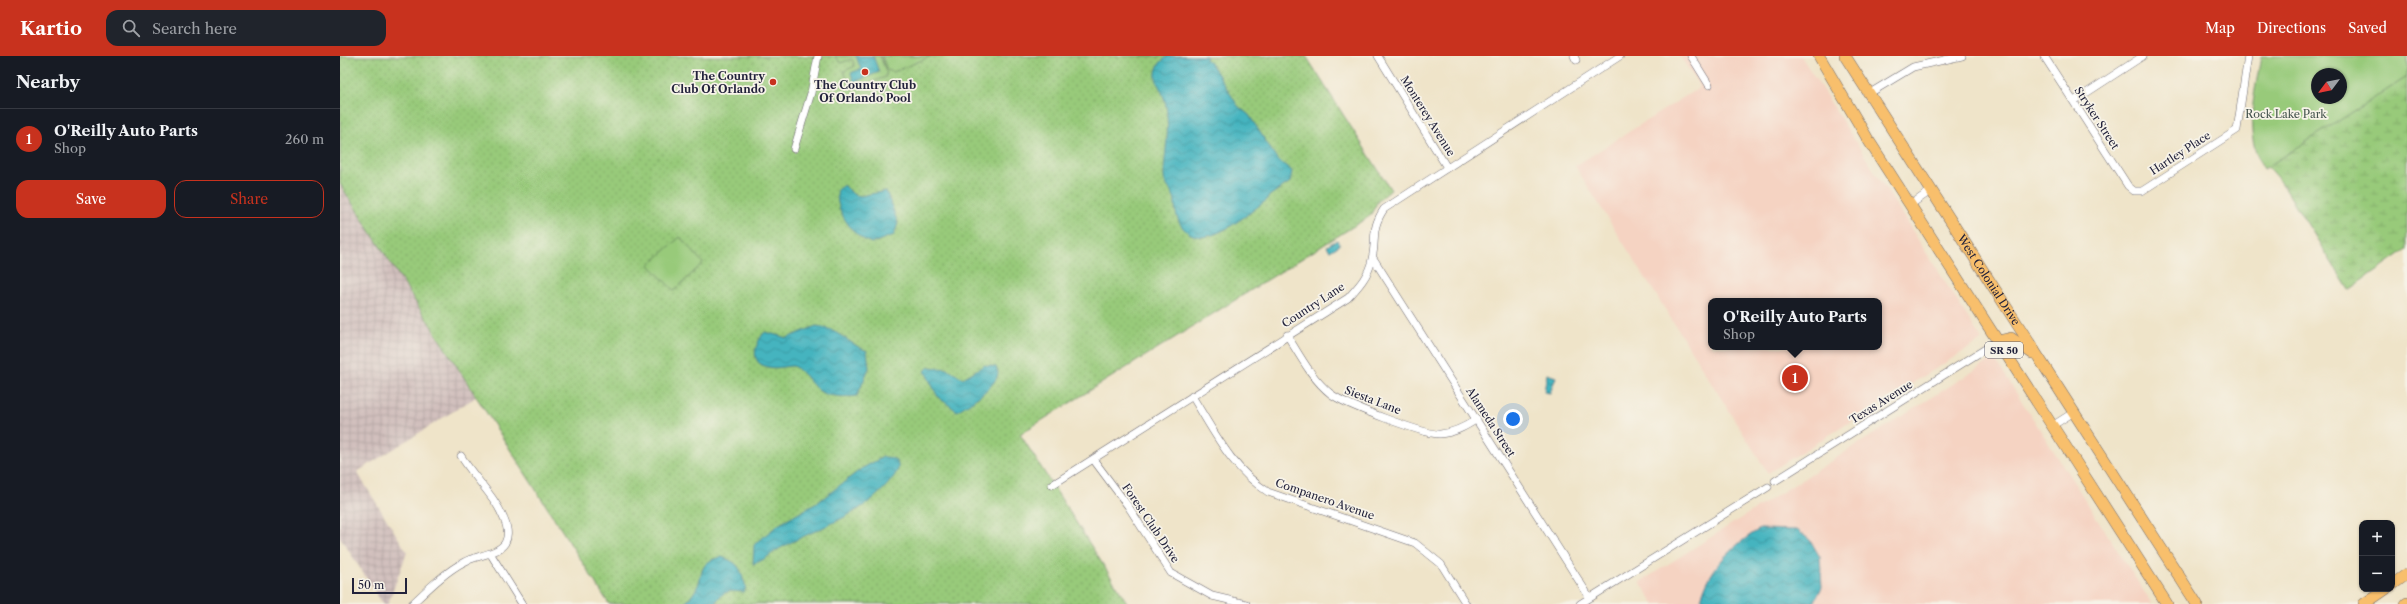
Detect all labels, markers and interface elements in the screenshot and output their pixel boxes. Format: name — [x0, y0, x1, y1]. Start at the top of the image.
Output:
search box — [106, 10, 386, 46]
text: Kartio — [20, 17, 82, 40]
icon: search — [120, 17, 142, 39]
text: Search here — [152, 19, 237, 38]
text: Map — [2205, 19, 2235, 37]
text: Directions — [2257, 19, 2326, 37]
text: Saved — [2348, 19, 2387, 37]
marker: The Country Club Of Orlando Pool — [860, 67, 870, 77]
north arrow — [2311, 68, 2347, 104]
place label: The Country Club Of Orlando — [671, 69, 765, 96]
text: Nearby — [16, 72, 80, 92]
street label: Monterey Avenue — [1398, 73, 1458, 159]
marker: The Country Club Of Orlando — [768, 77, 778, 87]
place label: The Country Club Of Orlando Pool — [814, 78, 916, 105]
street label: Stryker Street — [2072, 84, 2122, 152]
park label: Rock Lake Park — [2245, 107, 2327, 121]
text: O'Reilly Auto Parts — [54, 121, 198, 140]
street label: Hartley Place — [2147, 128, 2213, 178]
text: 1 — [26, 131, 32, 147]
text: 260 m — [285, 131, 324, 147]
text: Shop — [54, 140, 86, 156]
button: Save — [16, 180, 166, 218]
button: Share — [174, 180, 324, 218]
street label: West Colonial Drive — [1954, 231, 2023, 328]
street label: Country Lane — [1279, 279, 1347, 331]
popup — [1708, 298, 1882, 350]
text: O'Reilly Auto Parts — [1723, 307, 1867, 326]
text: Shop — [1723, 326, 1755, 342]
road number: SR 50 — [1985, 342, 2023, 358]
pin: 1 — [1782, 363, 1808, 393]
street label: Texas Avenue — [1847, 377, 1915, 427]
street label: Siesta Lane — [1343, 383, 1403, 417]
street label: Alameda Street — [1463, 384, 1519, 459]
your location — [1503, 409, 1523, 429]
street label: Companero Avenue — [1274, 475, 1376, 523]
street label: Forest Club Drive — [1119, 481, 1183, 565]
map controls — [2359, 520, 2395, 592]
button: + — [2359, 520, 2395, 556]
button: − — [2359, 556, 2395, 592]
scale bar — [352, 576, 407, 595]
text: 50 m — [358, 578, 384, 592]

